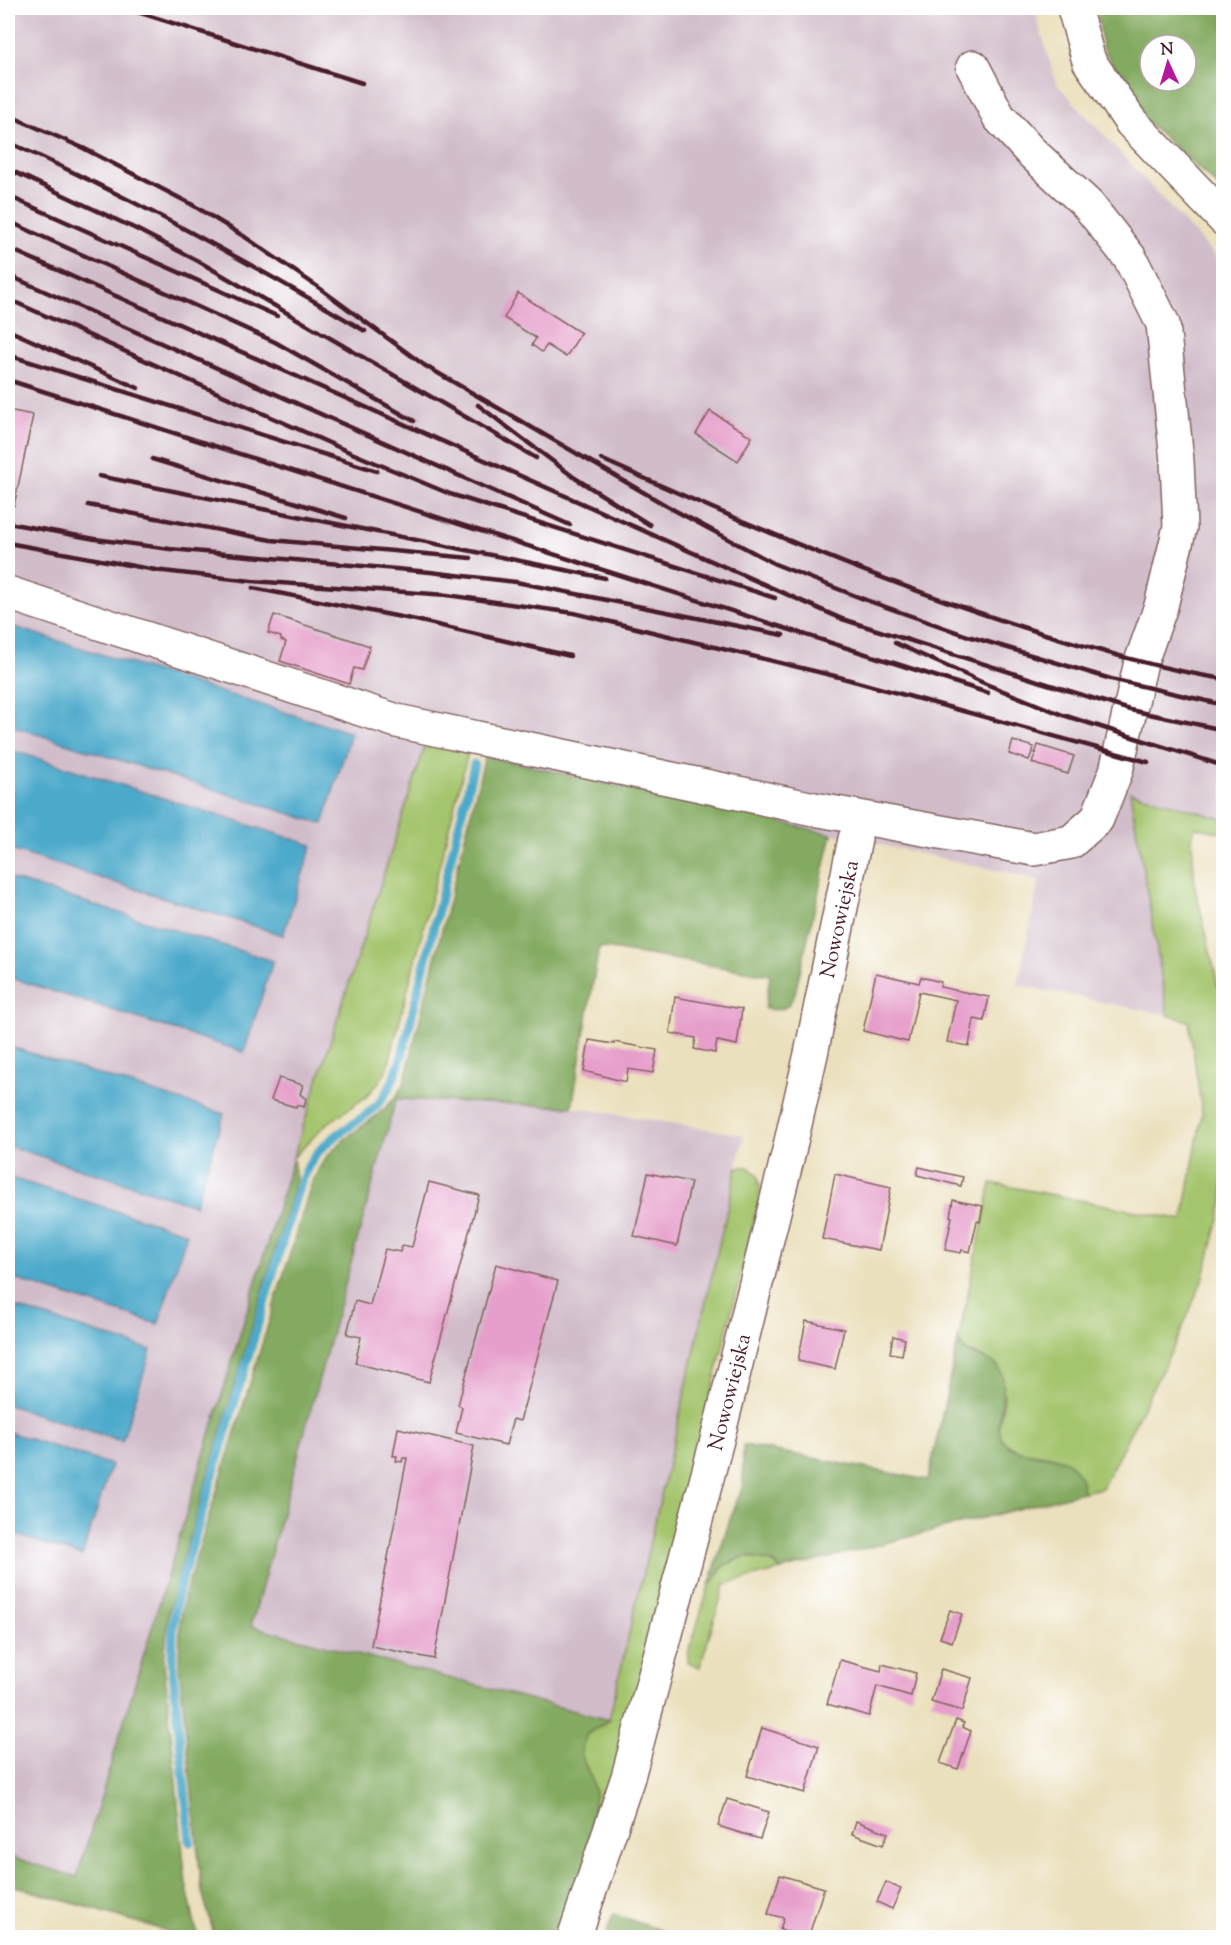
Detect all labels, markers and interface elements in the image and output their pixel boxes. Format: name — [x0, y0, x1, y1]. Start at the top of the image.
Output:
north arrow — [1138, 33, 1198, 93]
text: N — [1160, 39, 1175, 62]
street label: Nowowiejska — [814, 857, 868, 981]
street label: Nowowiejska — [702, 1330, 760, 1454]

